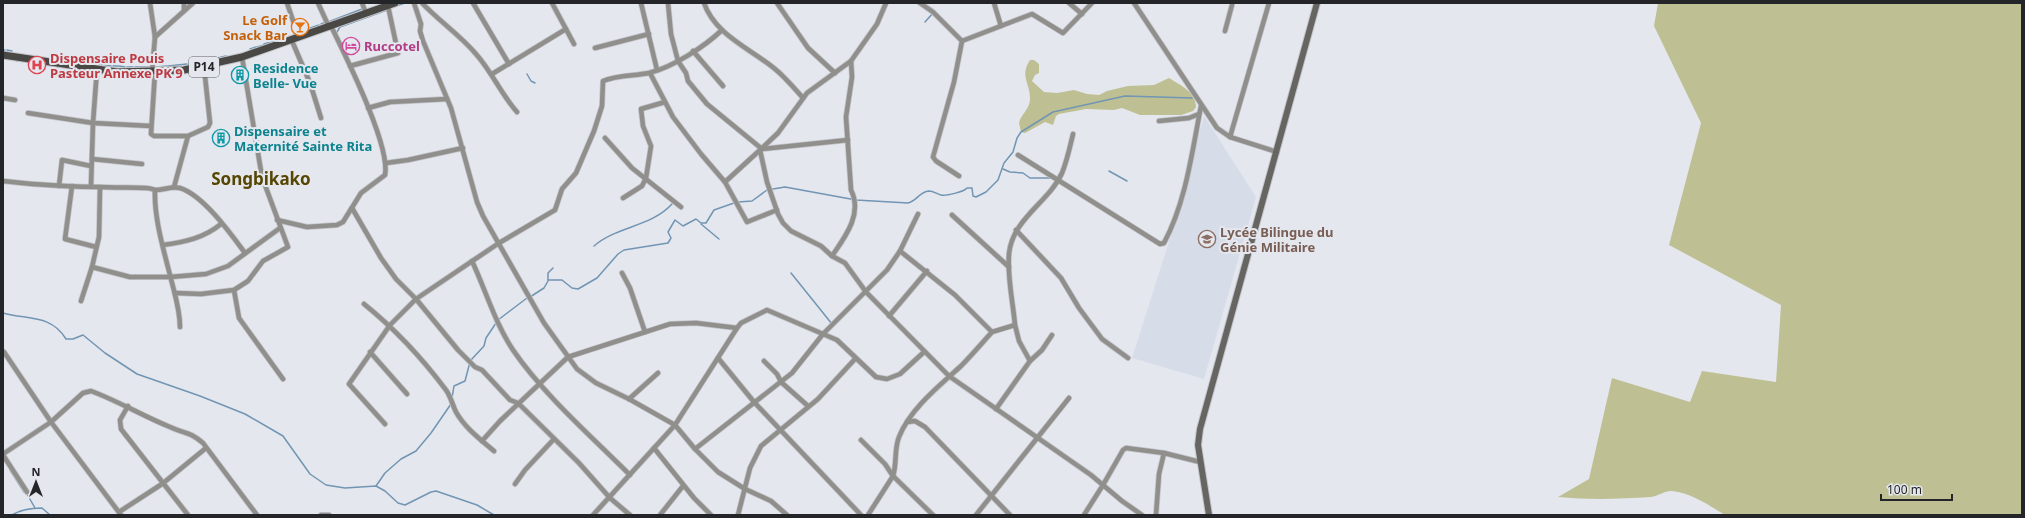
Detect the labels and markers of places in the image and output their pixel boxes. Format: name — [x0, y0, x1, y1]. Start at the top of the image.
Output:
place label: Le Golf Snack Bar — [223, 11, 288, 44]
bar icon: Le Golf Snack Bar — [290, 17, 310, 37]
hotel icon: Ruccotel — [341, 36, 361, 56]
place label: Ruccotel — [364, 37, 420, 55]
place label: Dispensaire Pouis Pasteur Annexe PK 9 — [50, 49, 183, 82]
hospital icon: Dispensaire Pouis Pasteur Annexe PK 9 — [27, 55, 47, 75]
place label: Residence Belle- Vue — [253, 59, 319, 92]
building icon: Residence Belle- Vue — [230, 65, 250, 85]
place label: Dispensaire et Maternité Sainte Rita — [234, 122, 372, 155]
building icon: Dispensaire et Maternité Sainte Rita — [211, 128, 231, 148]
place label: Lycée Bilingue du Génie Militaire — [1220, 223, 1334, 256]
school or university icon: Lycée Bilingue du Génie Militaire — [1197, 229, 1217, 249]

